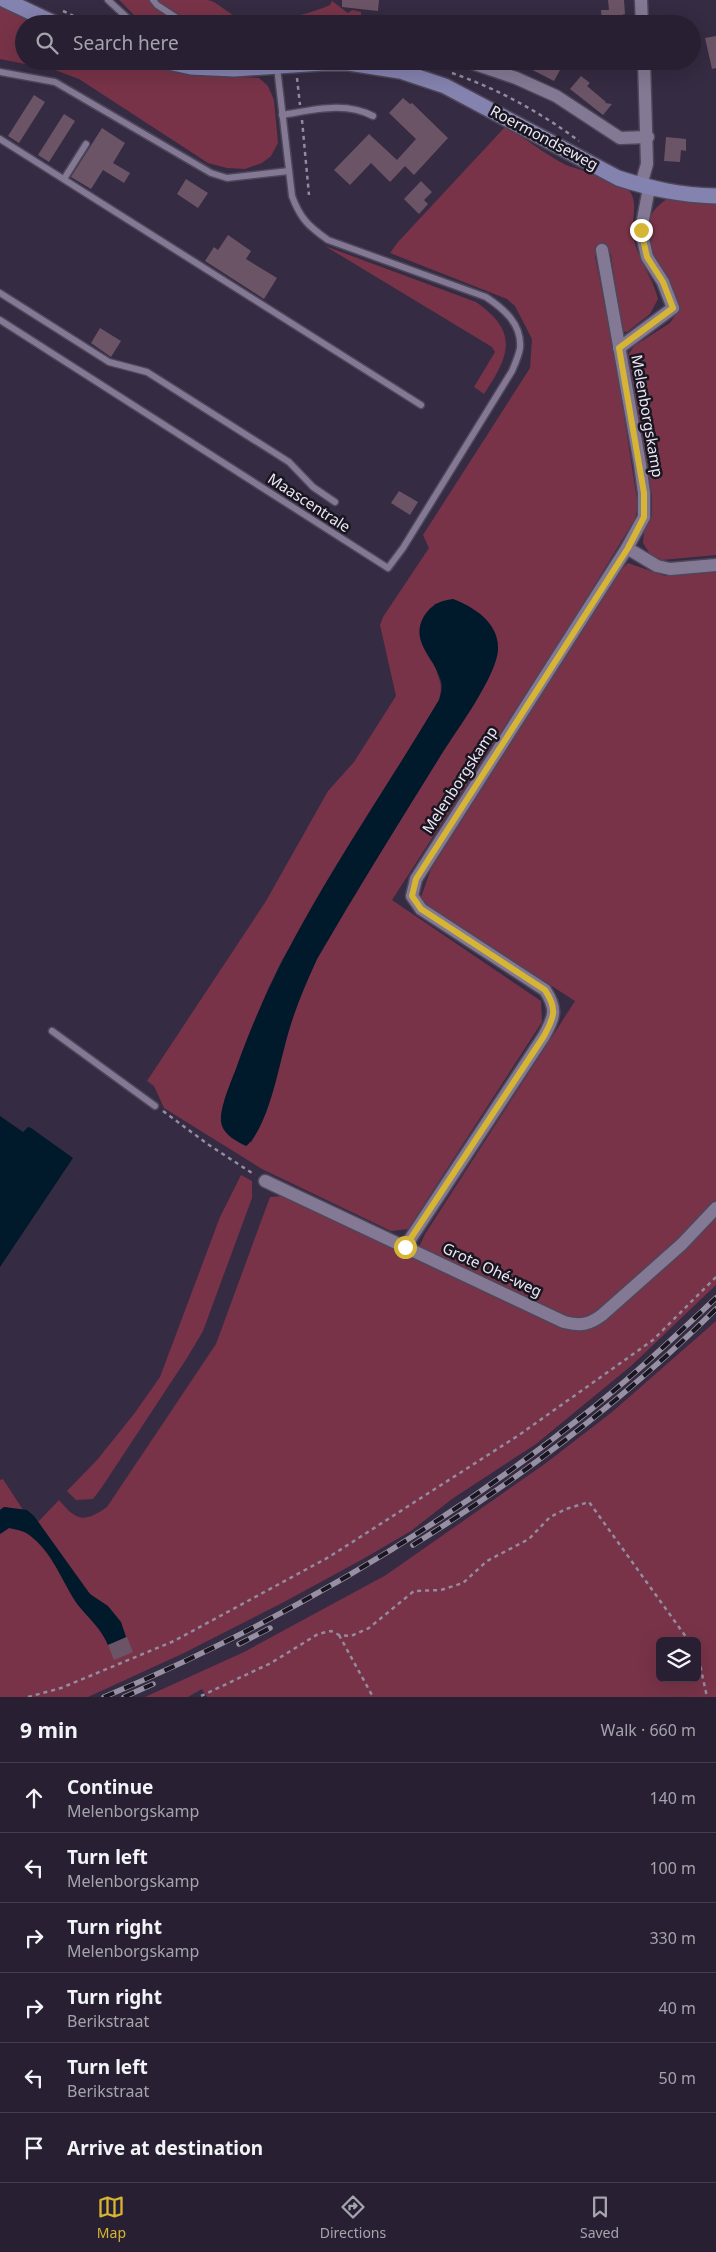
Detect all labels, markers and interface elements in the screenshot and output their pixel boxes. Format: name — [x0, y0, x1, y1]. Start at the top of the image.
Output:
search box — [15, 15, 701, 70]
icon: search — [33, 29, 61, 57]
text: Search here — [73, 30, 179, 56]
street label: Roermondseweg — [487, 100, 602, 174]
route end — [630, 219, 653, 242]
street label: Melenborgskamp — [627, 353, 669, 479]
street label: Maascentrale — [264, 468, 355, 536]
street label: Melenborgskamp — [417, 722, 501, 837]
route start — [394, 1236, 417, 1259]
street label: Grote Ohé-weg — [440, 1237, 545, 1301]
map controls — [656, 1637, 701, 1682]
button: layers — [656, 1637, 701, 1682]
text: 9 min — [20, 1716, 78, 1744]
text: Walk · 660 m — [601, 1719, 696, 1741]
text: Continue — [67, 1774, 153, 1800]
icon: ahead — [20, 1784, 48, 1812]
text: 140 m — [649, 1787, 696, 1809]
text: Melenborgskamp — [67, 1800, 199, 1822]
text: Turn left — [67, 1844, 148, 1870]
icon: left — [20, 1854, 48, 1882]
text: 100 m — [649, 1857, 696, 1879]
text: Melenborgskamp — [67, 1870, 199, 1892]
text: Turn right — [67, 1914, 162, 1940]
icon: right — [20, 1924, 48, 1952]
text: 330 m — [649, 1927, 696, 1949]
text: Melenborgskamp — [67, 1940, 199, 1962]
text: Turn right — [67, 1984, 162, 2010]
icon: right — [20, 1994, 48, 2022]
text: 40 m — [659, 1997, 696, 2019]
text: Berikstraat — [67, 2010, 149, 2032]
text: Turn left — [67, 2054, 148, 2080]
icon: left — [20, 2064, 48, 2092]
text: 50 m — [659, 2067, 696, 2089]
text: Berikstraat — [67, 2080, 149, 2102]
icon: arrive — [20, 2134, 48, 2162]
text: Arrive at destination — [67, 2135, 263, 2161]
tab: Map — [97, 2193, 126, 2242]
tab: Directions — [320, 2193, 386, 2242]
tab: Saved — [580, 2193, 619, 2242]

